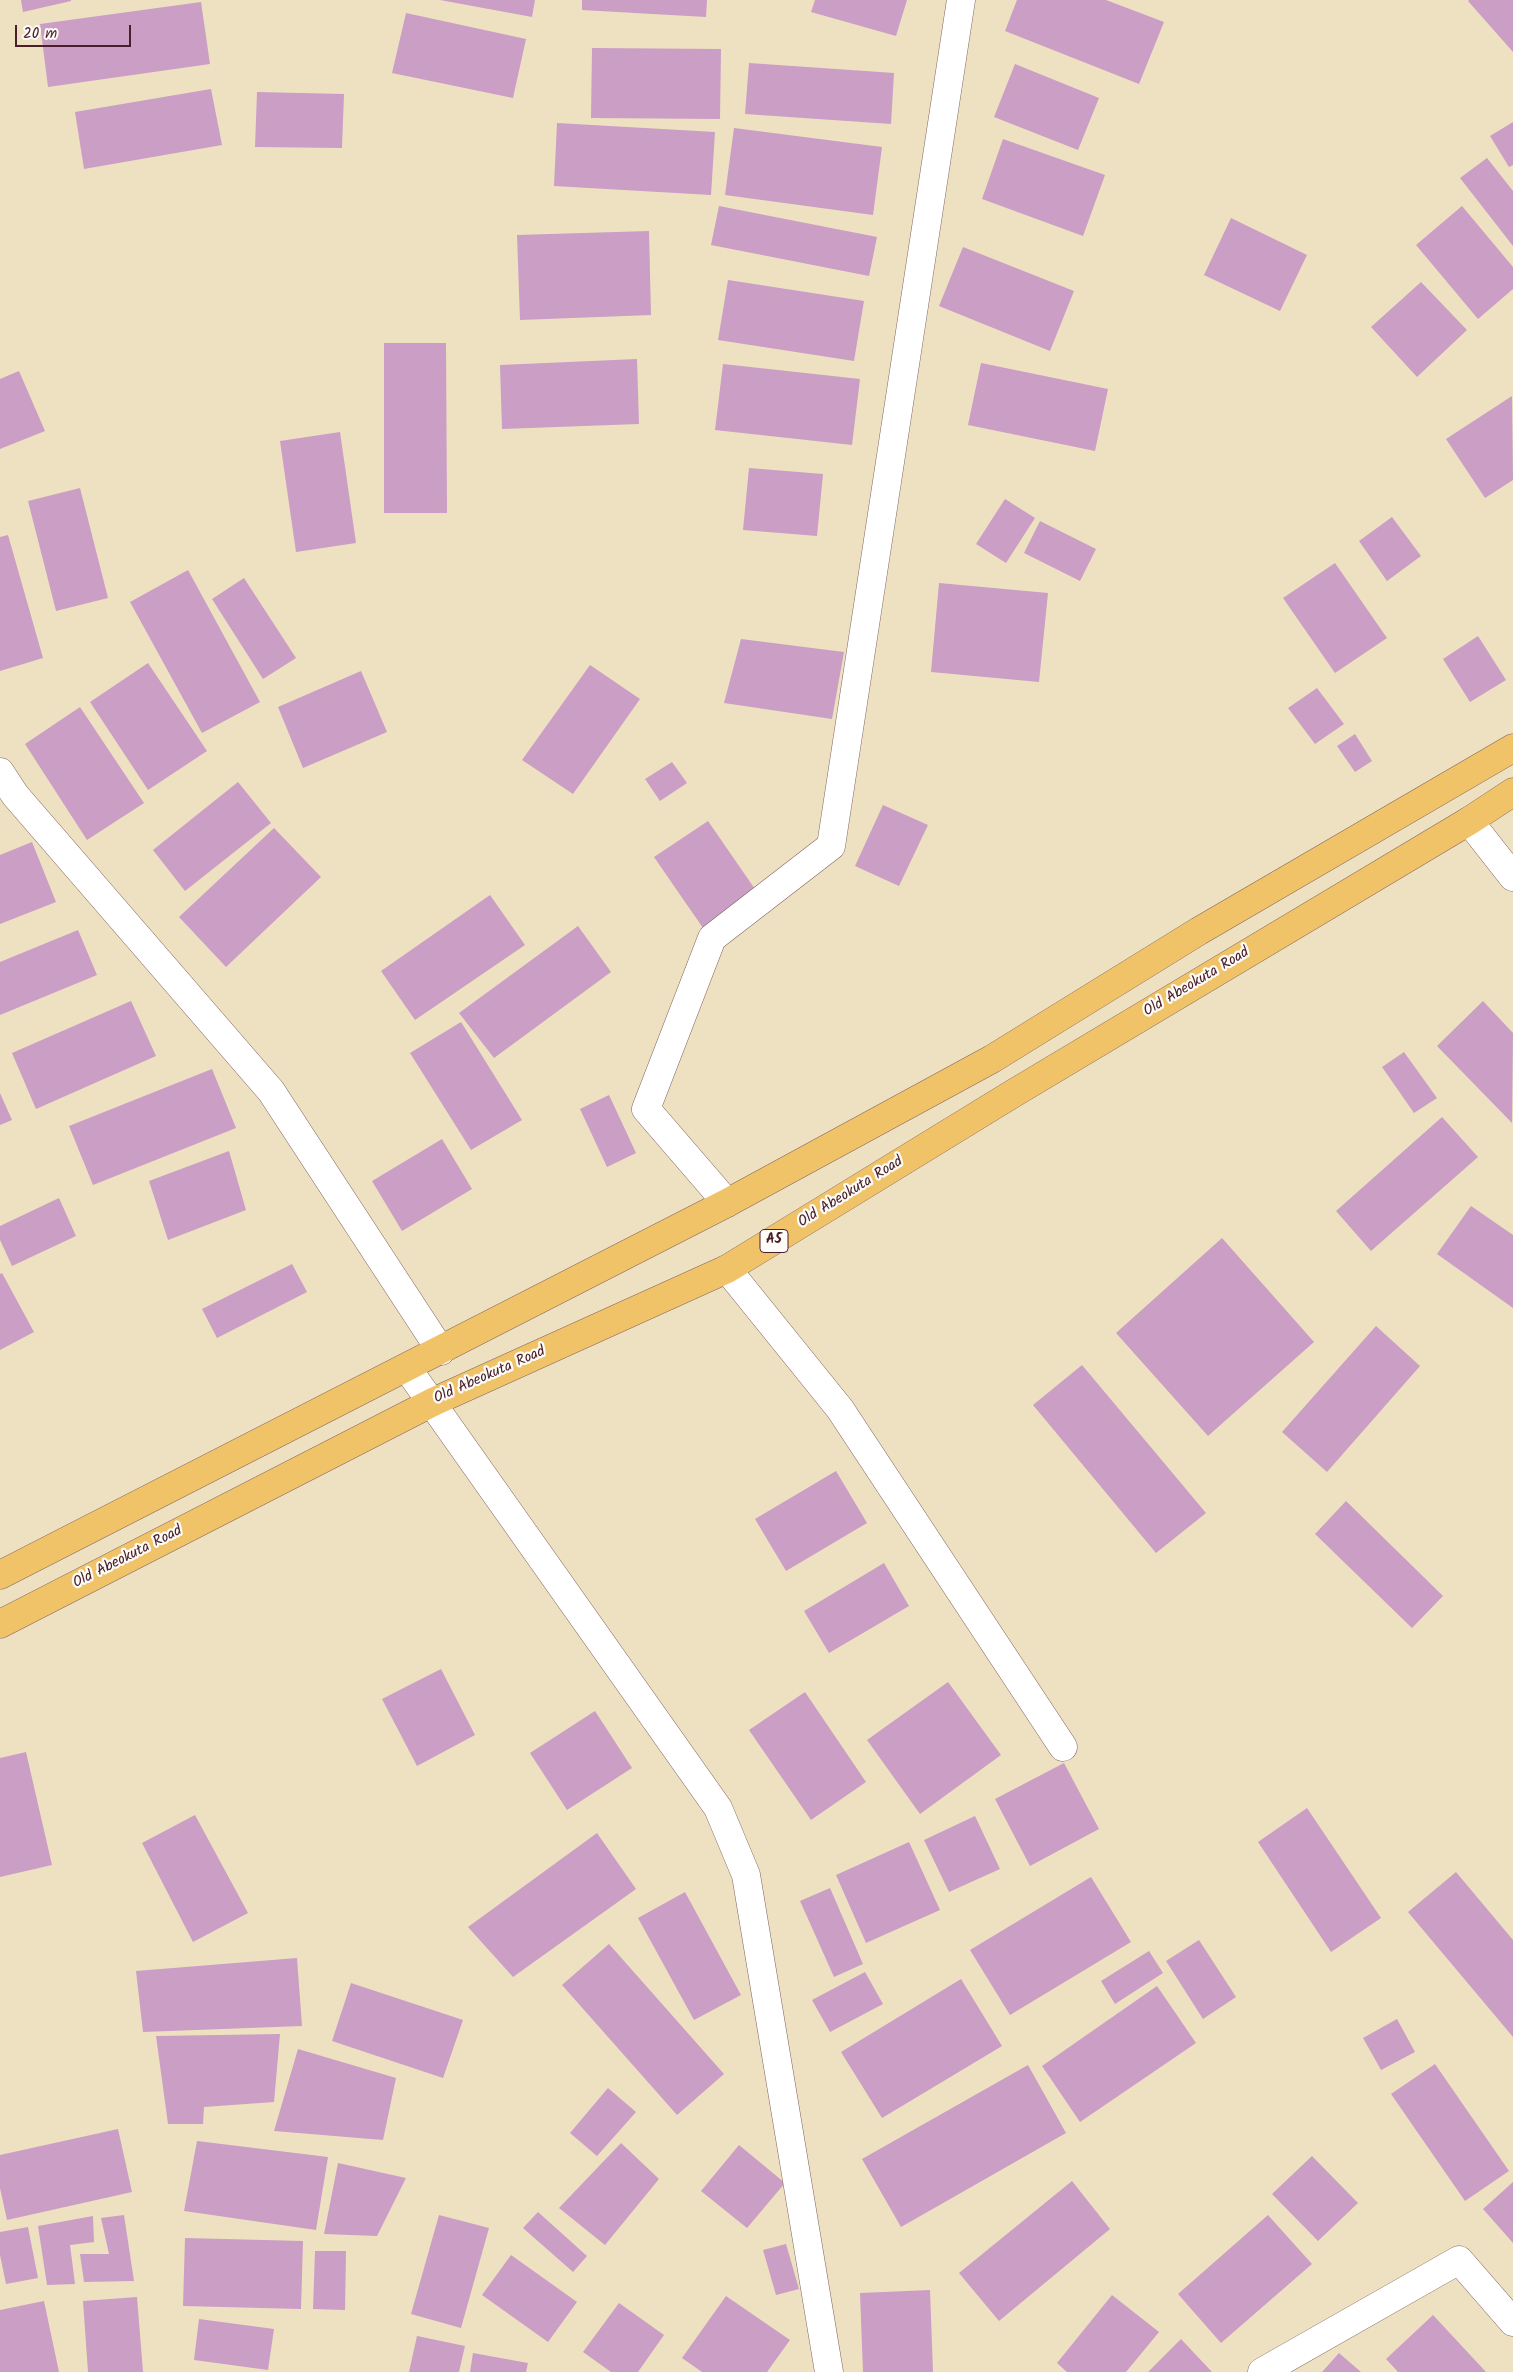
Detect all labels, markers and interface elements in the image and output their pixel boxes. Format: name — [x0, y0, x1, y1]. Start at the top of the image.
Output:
scale bar — [18, 15, 134, 47]
text: 20 m — [23, 22, 57, 46]
street label: Old Abeokuta Road — [1141, 944, 1253, 1022]
street label: Old Abeokuta Road — [795, 1154, 907, 1232]
road number: A5 — [760, 1230, 788, 1252]
street label: Old Abeokuta Road — [431, 1343, 549, 1409]
street label: Old Abeokuta Road — [70, 1523, 186, 1593]

